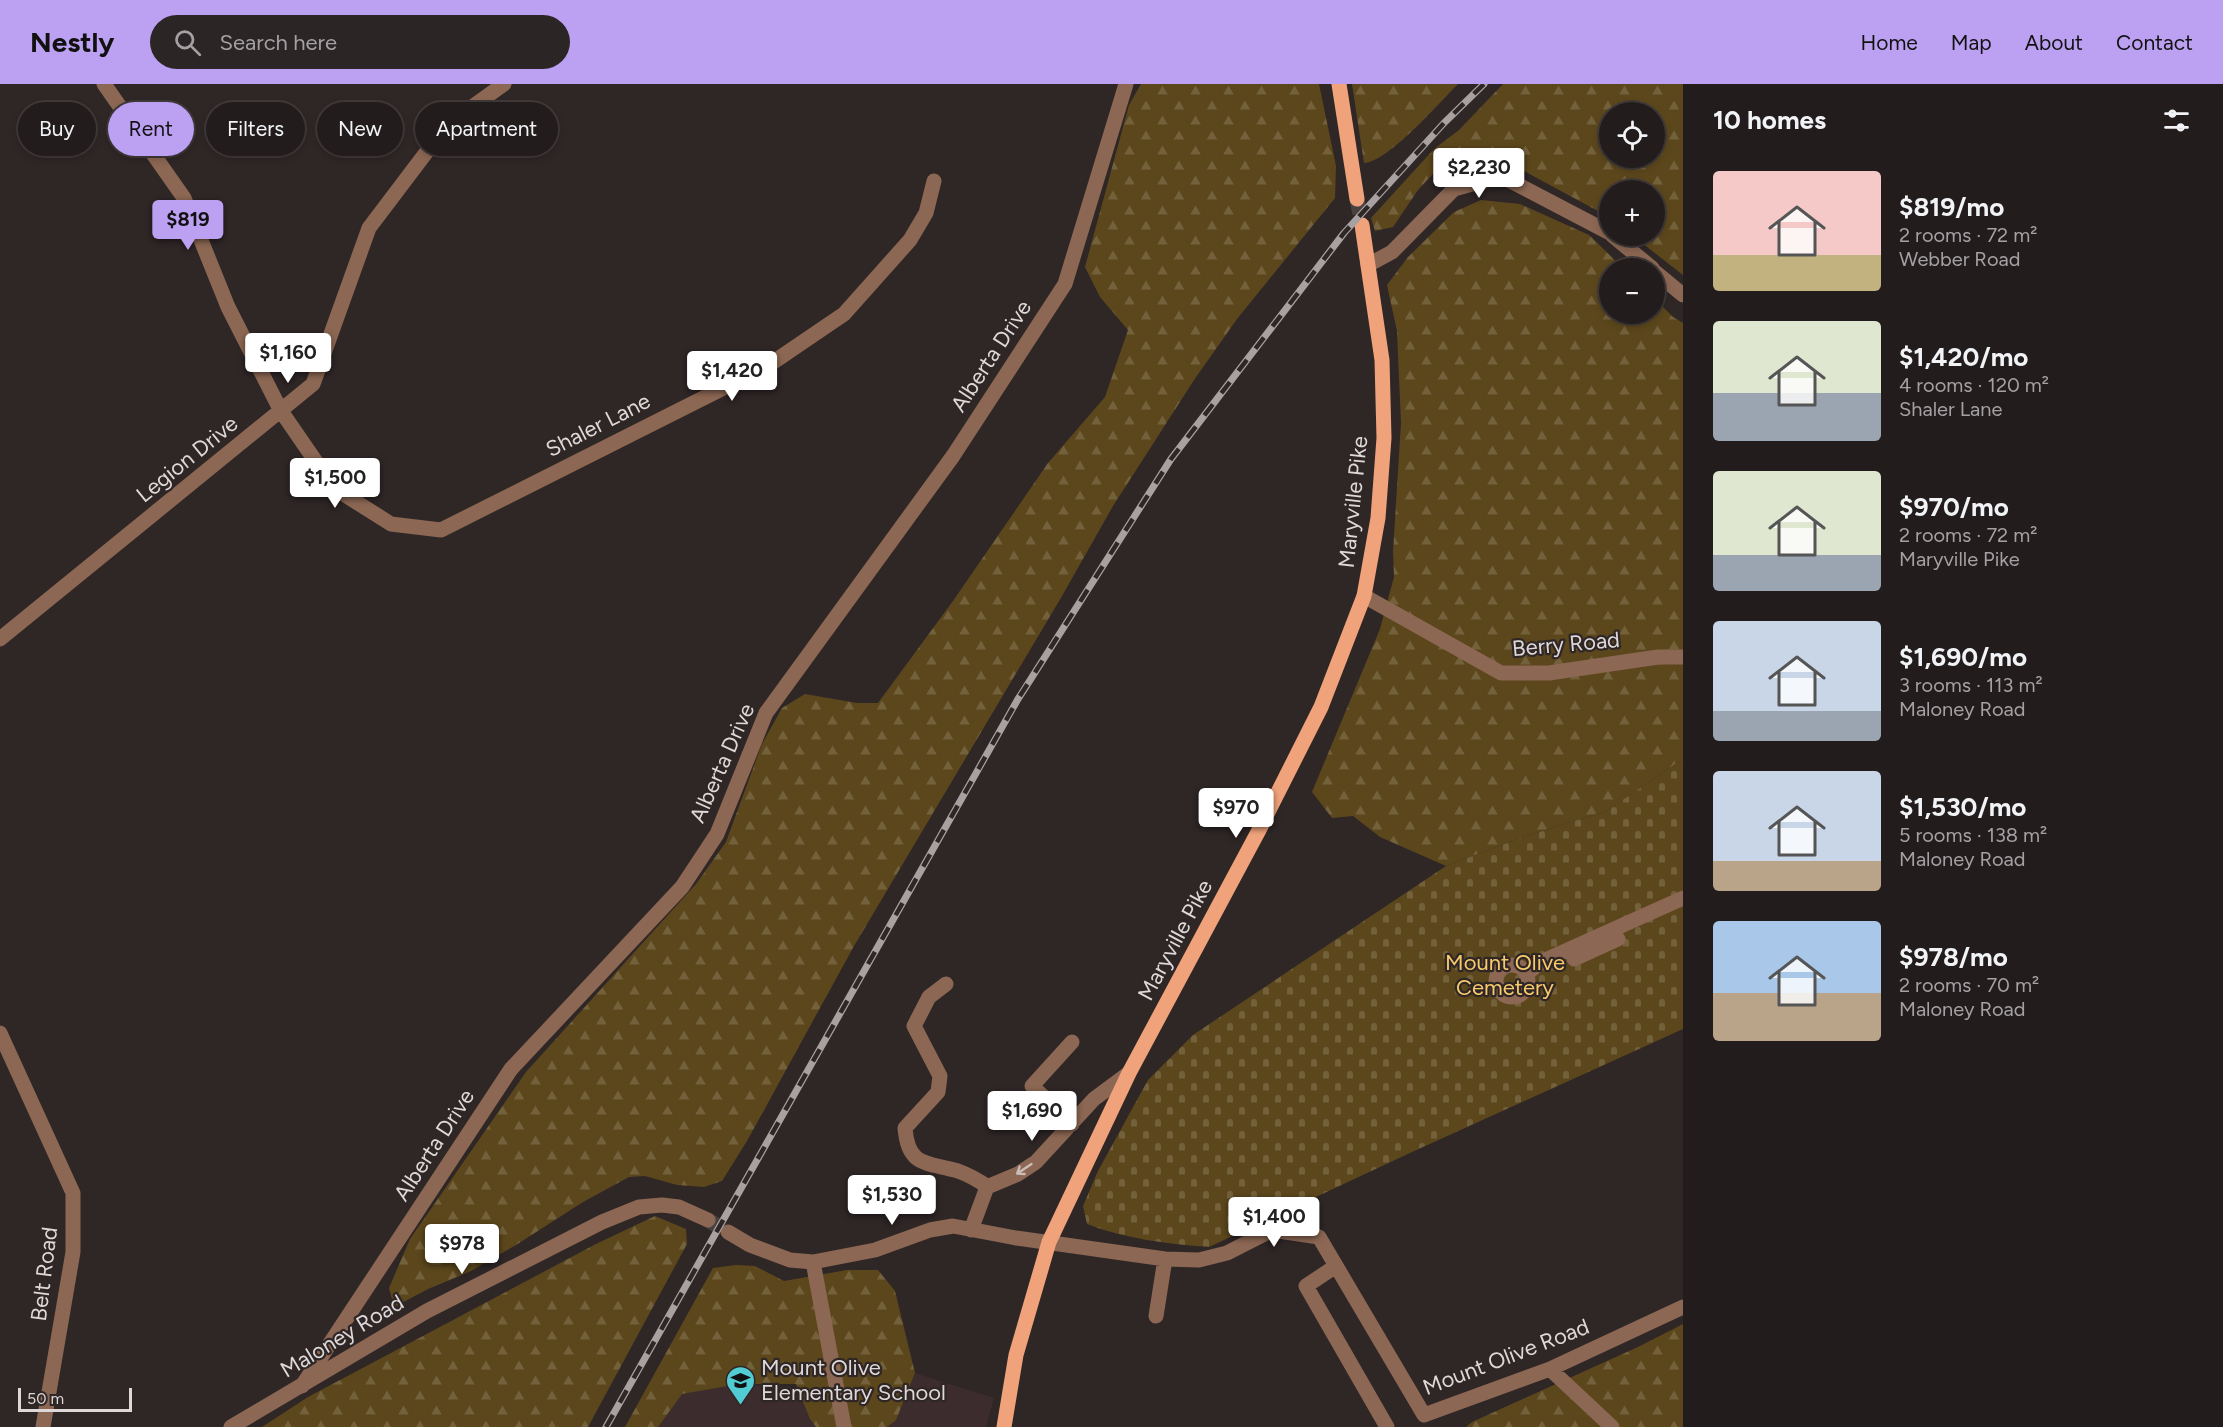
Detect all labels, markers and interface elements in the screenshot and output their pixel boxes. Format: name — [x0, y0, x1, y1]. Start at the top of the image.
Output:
search box — [150, 15, 570, 69]
text: Nestly — [30, 25, 114, 59]
icon: search — [171, 26, 204, 59]
text: Search here — [219, 29, 337, 56]
text: Home — [1861, 30, 1918, 55]
text: Map — [1951, 30, 1992, 55]
text: About — [2025, 30, 2083, 55]
text: Contact — [2116, 30, 2193, 55]
chip: Buy — [18, 102, 96, 156]
chip: Rent — [108, 102, 194, 156]
chip: Filters — [206, 102, 305, 156]
chip: New — [317, 102, 403, 156]
chip: Apartment — [415, 102, 558, 156]
map controls — [1599, 102, 1665, 324]
button: locate — [1599, 102, 1665, 168]
text: 10 homes — [1713, 104, 1826, 136]
icon: filters — [2160, 104, 2193, 137]
pin: $2,230 — [1430, 148, 1528, 199]
text: $2,230 — [1447, 155, 1511, 179]
button: + — [1599, 180, 1665, 246]
text: $819/mo — [1899, 191, 2004, 223]
icon: home — [1761, 195, 1833, 267]
pin: $819 — [152, 200, 224, 251]
text: $819 — [166, 207, 210, 231]
text: 2 rooms · 72 m² — [1899, 223, 2037, 247]
text: Webber Road — [1899, 247, 2020, 271]
button: − — [1599, 258, 1665, 324]
street label: Alberta Drive — [945, 295, 1037, 417]
pin: $1,160 — [239, 333, 337, 384]
text: $1,160 — [259, 340, 317, 364]
text: $1,420/mo — [1899, 341, 2028, 373]
icon: home — [1761, 345, 1833, 417]
pin: $1,420 — [683, 351, 781, 402]
text: $1,420 — [701, 358, 763, 382]
text: 4 rooms · 120 m² — [1899, 373, 2049, 397]
street label: Shaler Lane — [541, 387, 655, 463]
text: Shaler Lane — [1899, 397, 2002, 421]
street label: Legion Drive — [131, 410, 243, 508]
street label: Maryville Pike — [1333, 435, 1373, 569]
pin: $1,500 — [286, 458, 384, 509]
text: $1,500 — [304, 465, 366, 489]
text: $970/mo — [1899, 491, 2009, 523]
icon: home — [1761, 495, 1833, 567]
text: 2 rooms · 72 m² — [1899, 523, 2037, 547]
text: Maryville Pike — [1899, 547, 2020, 571]
street label: Berry Road — [1511, 626, 1621, 662]
text: $1,690/mo — [1899, 641, 2027, 673]
icon: home — [1761, 645, 1833, 717]
text: 3 rooms · 113 m² — [1899, 673, 2043, 697]
text: Maloney Road — [1899, 697, 2025, 721]
street label: Alberta Drive — [684, 699, 760, 827]
pin: $970 — [1200, 788, 1272, 839]
text: $1,530/mo — [1899, 791, 2026, 823]
text: $970 — [1213, 795, 1259, 819]
icon: home — [1761, 795, 1833, 867]
text: 5 rooms · 138 m² — [1899, 823, 2047, 847]
text: Maloney Road — [1899, 847, 2025, 871]
street label: Maryville Pike — [1132, 875, 1218, 1005]
text: $978/mo — [1899, 941, 2008, 973]
icon: home — [1761, 945, 1833, 1017]
park label: Mount Olive Cemetery — [1445, 949, 1565, 1001]
text: 2 rooms · 70 m² — [1899, 973, 2039, 997]
text: Maloney Road — [1899, 997, 2025, 1021]
street label: Alberta Drive — [388, 1084, 480, 1206]
pin: $1,690 — [983, 1091, 1081, 1142]
text: $1,690 — [1002, 1098, 1062, 1122]
one-way arrow — [1016, 1163, 1033, 1176]
pin: $1,530 — [843, 1175, 941, 1226]
text: $1,530 — [862, 1182, 922, 1206]
pin: $1,400 — [1225, 1197, 1323, 1248]
text: $1,400 — [1242, 1204, 1306, 1228]
pin: $978 — [426, 1224, 498, 1275]
street label: Belt Road — [25, 1225, 63, 1323]
text: $978 — [439, 1231, 485, 1255]
street label: Maloney Road — [275, 1289, 409, 1383]
street label: Mount Olive Road — [1419, 1313, 1593, 1401]
place label: Mount Olive Elementary School — [761, 1354, 946, 1406]
school or university icon: Mount Olive Elementary School — [724, 1364, 756, 1406]
scale bar — [18, 1385, 132, 1412]
text: 50 m — [27, 1389, 64, 1408]

